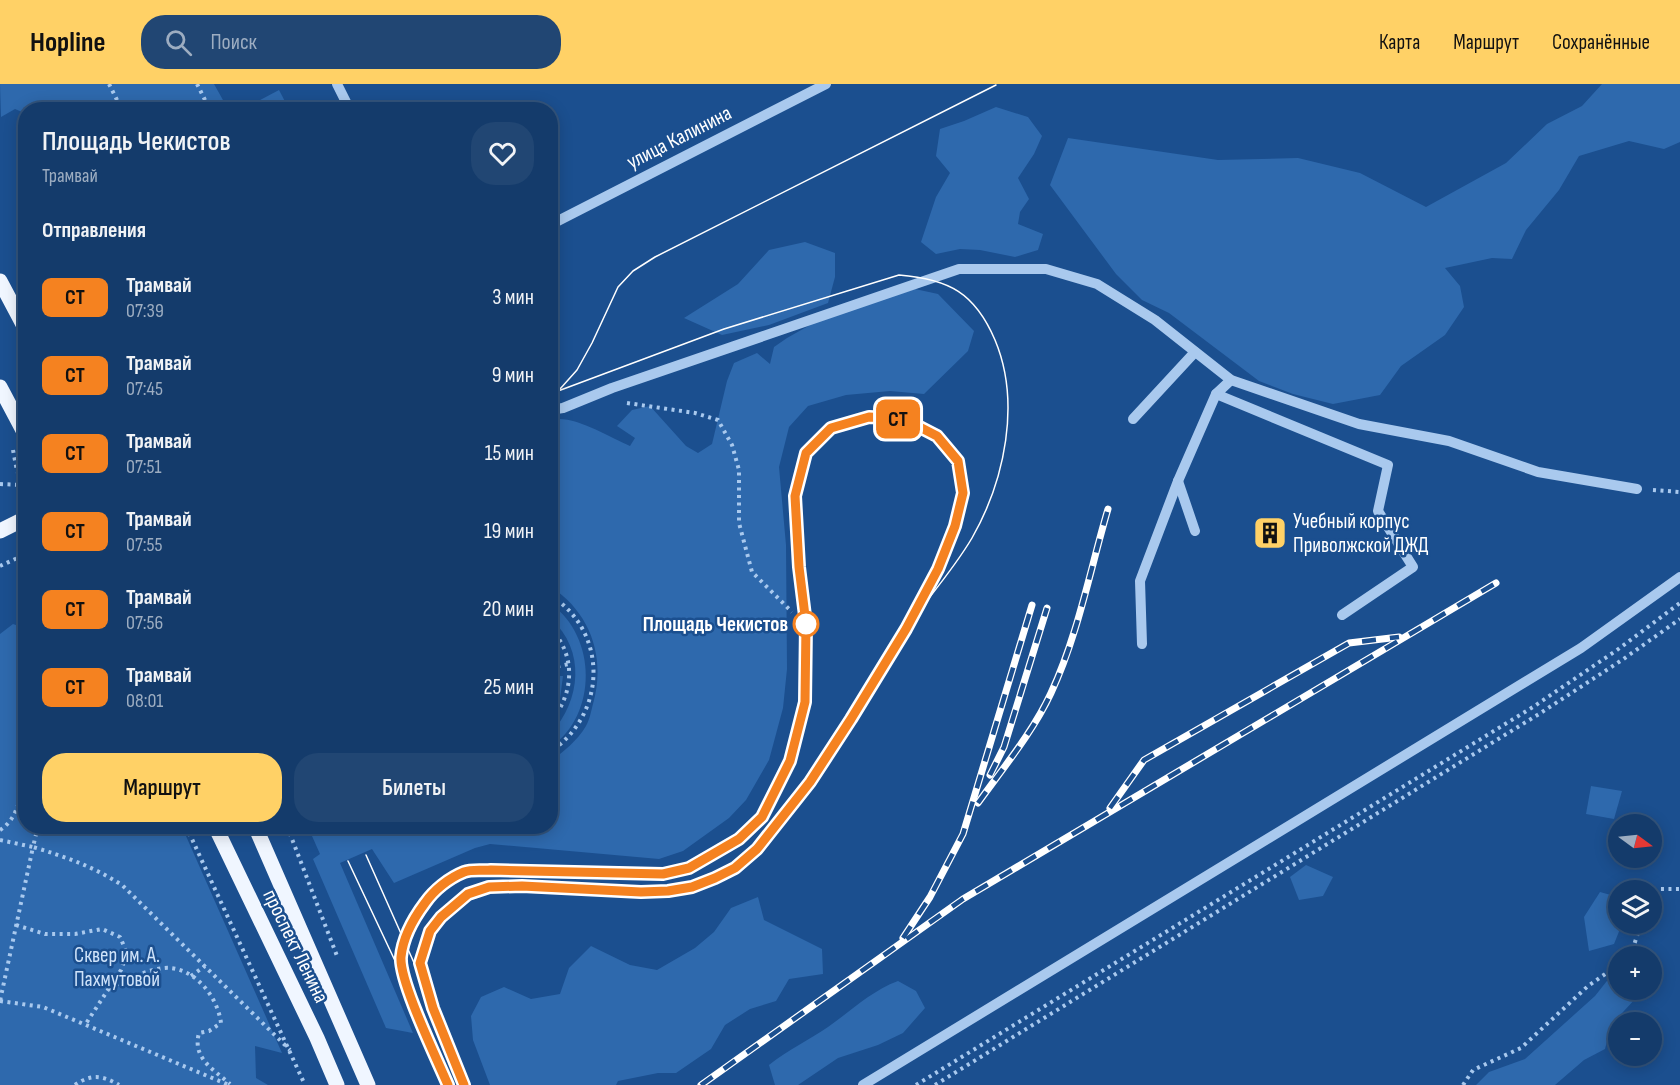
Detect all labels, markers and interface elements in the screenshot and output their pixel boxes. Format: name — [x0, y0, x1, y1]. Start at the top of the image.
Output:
search box — [141, 15, 561, 69]
text: Hopline — [30, 26, 105, 59]
icon: search — [162, 26, 195, 59]
text: Поиск — [210, 29, 257, 56]
text: Карта — [1379, 30, 1420, 55]
text: Маршрут — [1453, 30, 1519, 55]
text: Сохранённые — [1552, 30, 1650, 55]
street label: улица Калинина — [623, 100, 736, 175]
button: heart — [471, 122, 534, 185]
text: Площадь Чекистов — [42, 125, 231, 158]
text: Трамвай — [42, 164, 98, 188]
text: Отправления — [42, 217, 146, 244]
text: Трамвай — [126, 272, 192, 299]
text: 3 мин — [492, 284, 534, 311]
text: СТ — [65, 285, 85, 310]
text: 07:39 — [126, 299, 164, 323]
text: Трамвай — [126, 350, 192, 377]
text: 9 мин — [492, 362, 534, 389]
text: СТ — [65, 363, 85, 388]
text: 07:45 — [126, 377, 163, 401]
line badge: СТ — [871, 400, 925, 438]
text: СТ — [888, 407, 908, 432]
text: Трамвай — [126, 428, 192, 455]
text: 15 мин — [485, 440, 534, 467]
text: СТ — [65, 441, 85, 466]
text: 07:51 — [126, 455, 162, 479]
text: Трамвай — [126, 506, 192, 533]
place label: Учебный корпус Приволжской ДЖД — [1293, 509, 1428, 558]
building icon: Учебный корпус Приволжской ДЖД — [1252, 515, 1288, 551]
text: 19 мин — [484, 518, 534, 545]
text: СТ — [65, 519, 85, 544]
text: 07:55 — [126, 533, 163, 557]
text: Трамвай — [126, 584, 192, 611]
text: 20 мин — [482, 596, 534, 623]
text: СТ — [65, 597, 85, 622]
text: 07:56 — [126, 611, 163, 635]
marker: Площадь Чекистов — [793, 611, 819, 637]
place label: Площадь Чекистов — [643, 612, 788, 637]
text: Трамвай — [126, 662, 192, 689]
text: 25 мин — [483, 674, 534, 701]
text: СТ — [65, 675, 85, 700]
text: 08:01 — [126, 689, 163, 713]
button: Маршрут — [42, 753, 282, 822]
button: Билеты — [294, 753, 534, 822]
north arrow — [1608, 814, 1662, 868]
map controls — [1608, 814, 1662, 1066]
button: layers — [1608, 880, 1662, 934]
street label: проспект Ленина — [257, 885, 334, 1007]
park label: Сквер им. А. Пахмутовой — [74, 943, 160, 992]
button: + — [1608, 946, 1662, 1000]
button: − — [1608, 1012, 1662, 1066]

